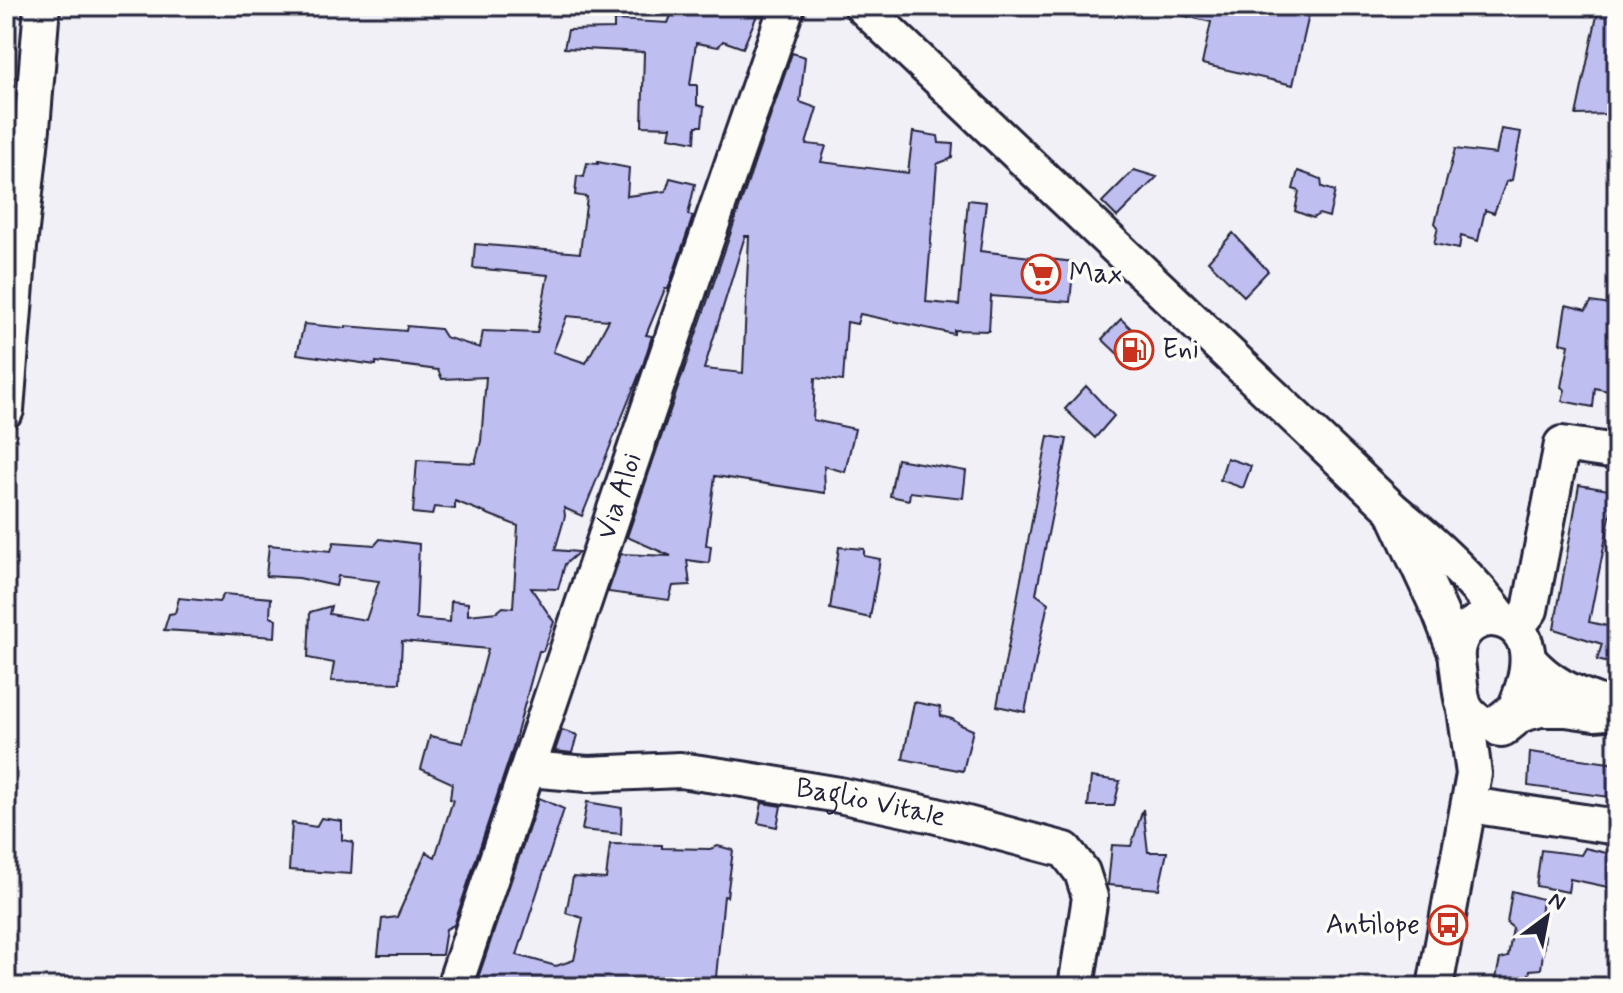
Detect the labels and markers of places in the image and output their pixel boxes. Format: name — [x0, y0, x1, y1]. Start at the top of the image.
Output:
supermarket icon: Max — [1020, 253, 1062, 295]
place label: Max — [1069, 256, 1122, 293]
fuel station icon: Eni — [1113, 329, 1155, 371]
place label: Eni — [1162, 332, 1199, 369]
bus stop icon: Antilope — [1427, 904, 1469, 946]
place label: Antilope — [1326, 907, 1420, 944]

